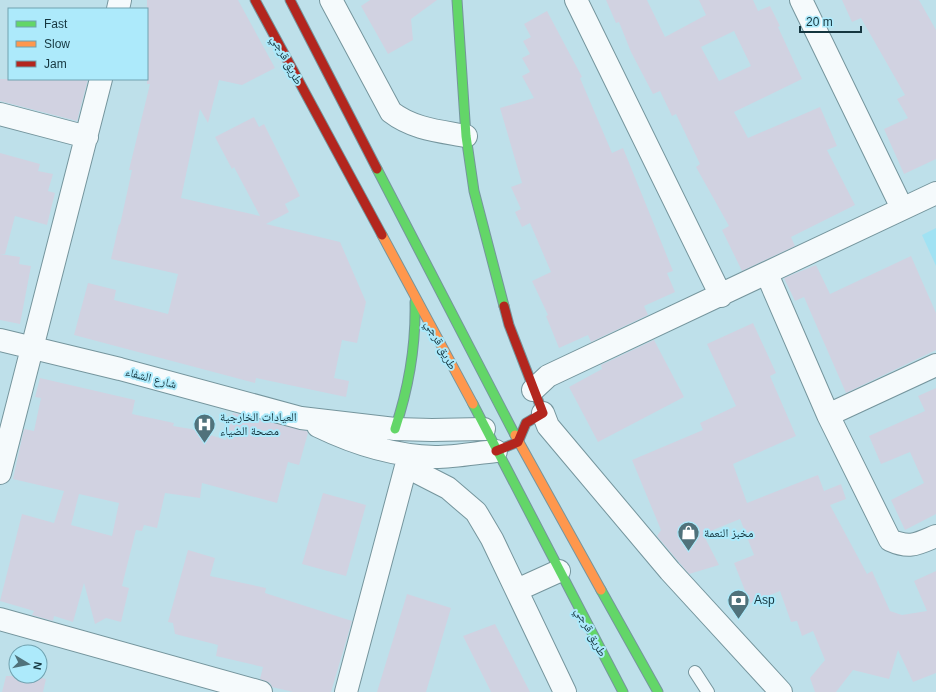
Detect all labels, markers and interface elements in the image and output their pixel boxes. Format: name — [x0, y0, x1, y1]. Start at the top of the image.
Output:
legend — [8, 8, 148, 80]
scale bar — [800, 8, 861, 34]
text: 20 m — [806, 15, 833, 29]
text: Fast — [44, 17, 68, 31]
street label: طريق قرجي — [266, 33, 306, 88]
text: Slow — [44, 37, 70, 51]
text: Jam — [44, 57, 67, 71]
street label: طريق قرجي — [420, 318, 460, 373]
street label: شارع الشفاء — [124, 364, 178, 393]
place label: العيادات الخارجية مصحة الضياء — [220, 410, 297, 438]
hospital icon: العيادات الخارجية مصحة الضياء — [191, 411, 217, 444]
shop icon: مخبز النعمة — [675, 520, 701, 553]
place label: مخبز النعمة — [704, 526, 753, 540]
bank icon: Asp — [726, 587, 752, 620]
place label: Asp — [754, 593, 775, 607]
street label: طريق قرجي — [570, 605, 610, 660]
north arrow — [8, 644, 48, 684]
text: N — [31, 661, 44, 671]

